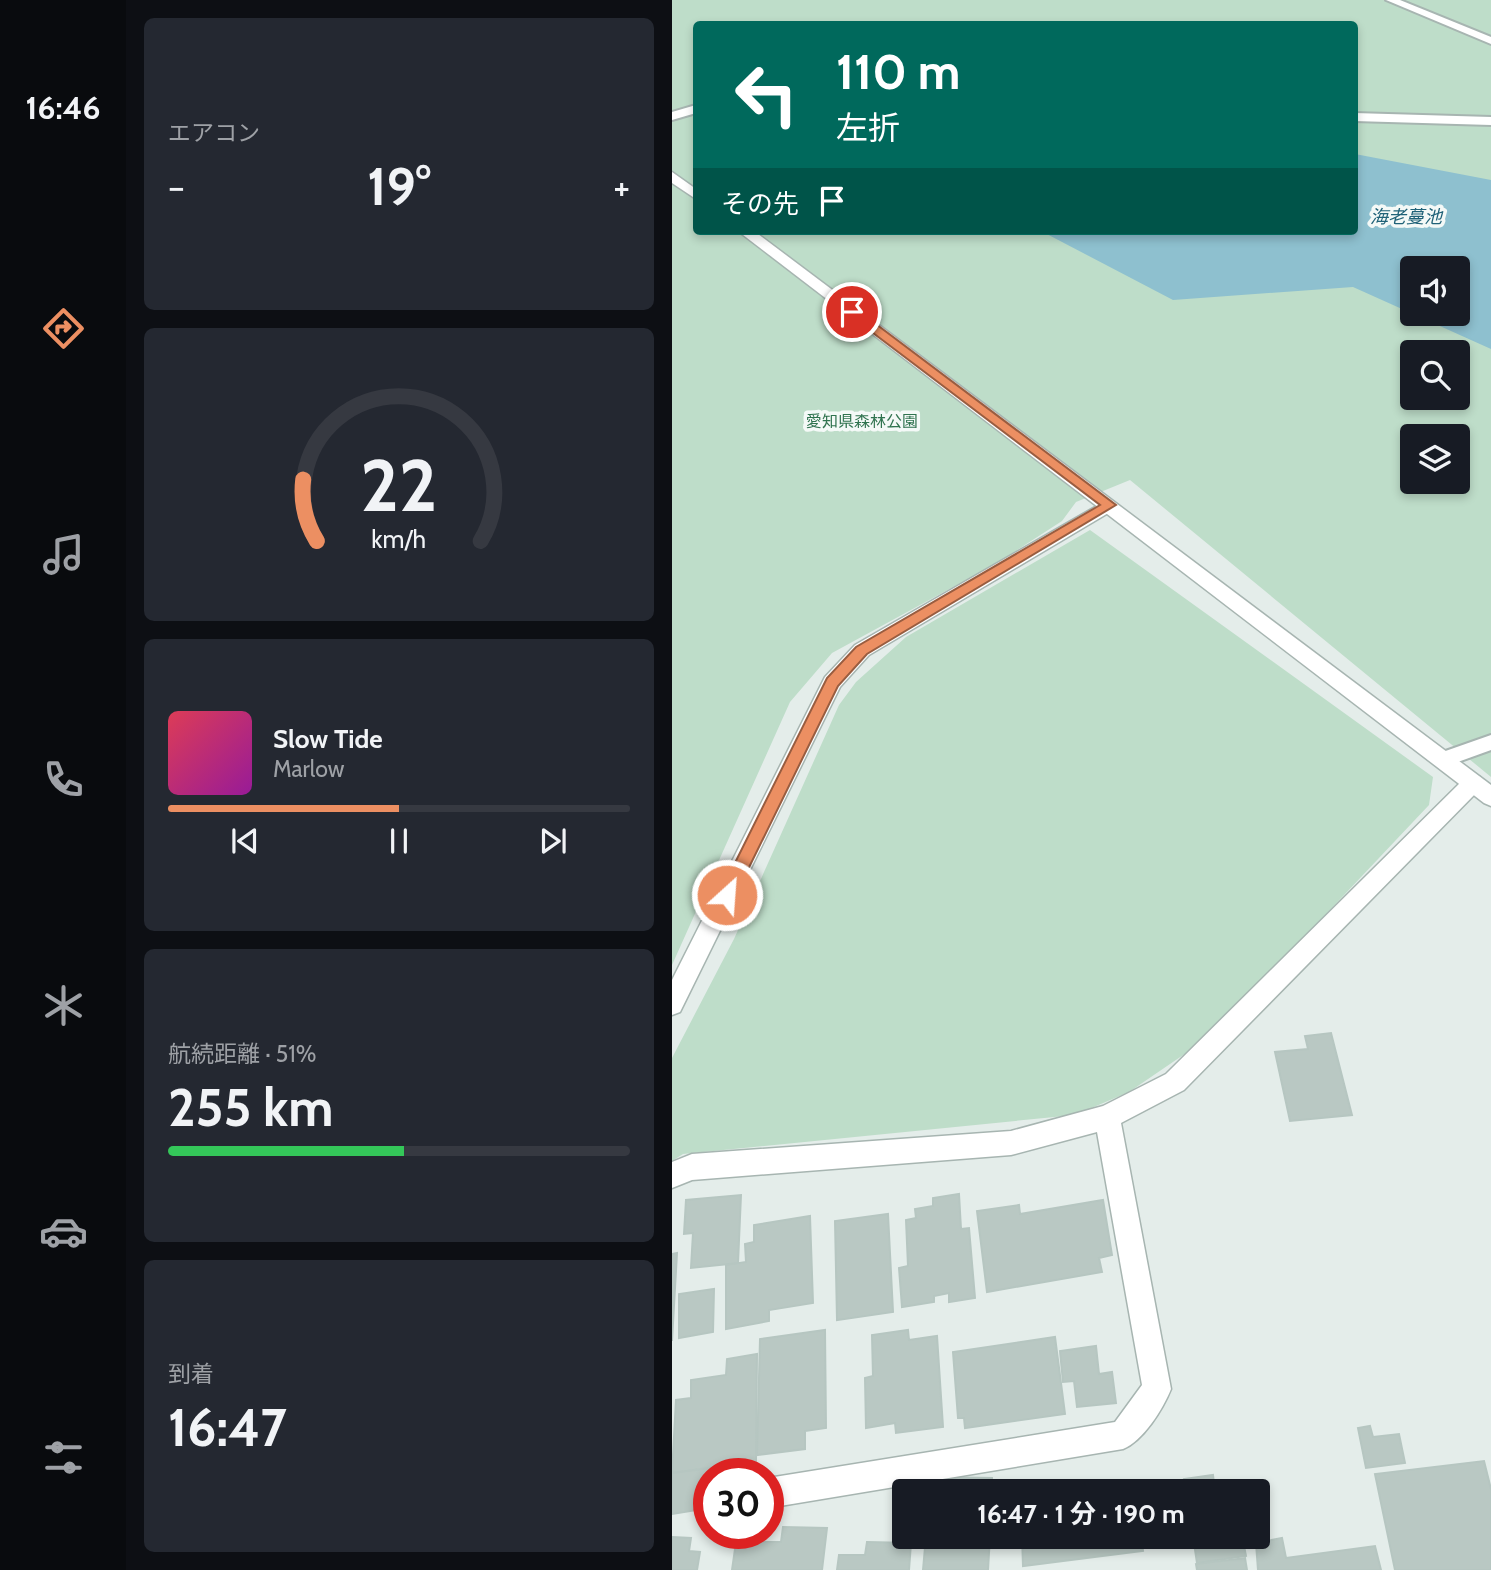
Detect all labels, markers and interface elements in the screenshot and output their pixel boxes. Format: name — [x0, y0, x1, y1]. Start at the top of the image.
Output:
text: 110 m — [836, 42, 960, 101]
icon: left — [721, 49, 812, 140]
text: 16:46 — [26, 88, 100, 127]
text: 左折 — [836, 108, 900, 147]
text: エアコン — [168, 119, 260, 147]
text: 19° — [367, 155, 431, 218]
text: − — [168, 163, 185, 210]
text: + — [613, 163, 630, 210]
icon: arrive — [813, 182, 851, 220]
text: その先 — [721, 188, 799, 220]
water label: 海老蔓池 — [1370, 206, 1444, 228]
map controls — [1400, 256, 1470, 494]
button: sound — [1400, 256, 1470, 326]
pin — [822, 282, 882, 342]
icon: arrive — [833, 293, 871, 331]
icon: directions — [39, 304, 88, 353]
button: search — [1400, 340, 1470, 410]
park label: 愛知県森林公園 — [806, 412, 918, 431]
button: layers — [1400, 424, 1470, 494]
text: 22 — [360, 441, 438, 529]
text: km/h — [372, 523, 426, 553]
icon: music — [39, 530, 88, 579]
text: Slow Tide — [273, 723, 383, 755]
icon: phone — [39, 755, 88, 804]
text: Marlow — [273, 755, 344, 783]
icon: previous — [226, 822, 264, 860]
icon: pause — [380, 822, 418, 860]
icon: next — [534, 822, 572, 860]
position arrow — [690, 858, 764, 932]
icon: climate — [39, 981, 88, 1030]
text: 航続距離 · 51% — [168, 1040, 316, 1068]
text: 255 km — [168, 1076, 333, 1139]
icon: car — [39, 1207, 88, 1256]
text: 到着 — [168, 1360, 214, 1388]
text: 16:47 — [168, 1396, 287, 1459]
icon: filters — [39, 1433, 88, 1482]
speed limit sign: 30 — [693, 1458, 784, 1549]
text: 16:47 · 1 分 · 190 m — [977, 1498, 1185, 1530]

